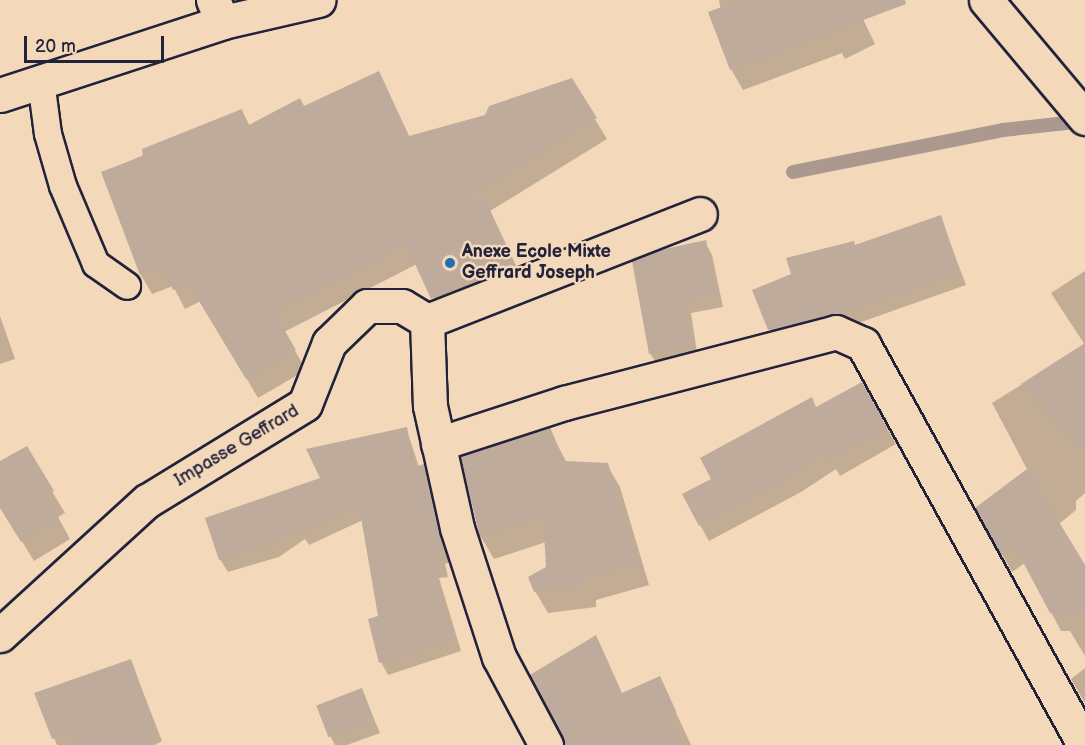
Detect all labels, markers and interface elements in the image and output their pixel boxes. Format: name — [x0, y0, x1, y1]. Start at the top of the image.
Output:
scale bar — [27, 24, 166, 62]
text: 20 m — [35, 36, 76, 57]
place label: Anexe Ecole Mixte Geffrard Joseph — [462, 242, 611, 284]
marker: Anexe Ecole Mixte Geffrard Joseph — [443, 256, 457, 270]
street label: Impasse Geffrard — [171, 400, 303, 492]

